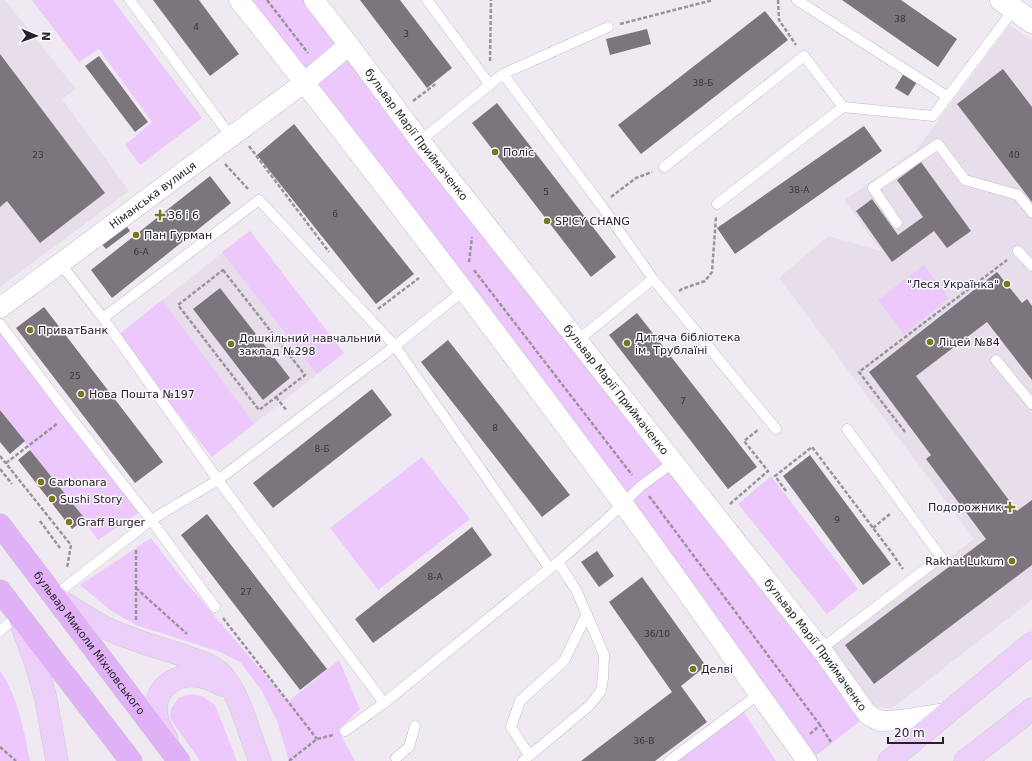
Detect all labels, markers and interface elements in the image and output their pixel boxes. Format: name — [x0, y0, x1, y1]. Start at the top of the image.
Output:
house number: 38 — [894, 14, 906, 24]
north arrow — [16, 16, 56, 56]
house number: 4 — [193, 22, 199, 32]
house number: 3 — [403, 29, 409, 39]
text: N — [39, 31, 52, 41]
street label: бульвар Марії Приймаченко — [362, 66, 470, 203]
house number: 38-Б — [693, 78, 713, 88]
place label: Поліс — [503, 146, 534, 159]
marker: Поліс — [490, 147, 500, 157]
house number: 23 — [32, 150, 44, 160]
house number: 40 — [1008, 150, 1020, 160]
street label: Німанська вулиця — [107, 159, 199, 232]
house number: 38-А — [789, 185, 810, 195]
house number: 5 — [543, 187, 549, 197]
place label: 36 і 6 — [168, 209, 199, 222]
house number: 6 — [332, 209, 338, 219]
marker: 36 і 6 — [155, 210, 165, 220]
place label: SPICY CHANG — [555, 215, 630, 228]
marker: SPICY CHANG — [542, 216, 552, 226]
place label: Пан Гурман — [144, 229, 212, 242]
marker: Пан Гурман — [131, 230, 141, 240]
house number: 6-А — [133, 247, 149, 257]
place label: "Леся Українка" — [907, 278, 999, 291]
marker: "Леся Українка" — [1002, 279, 1012, 289]
street label: бульвар Марії Приймаченко — [560, 322, 671, 458]
place label: ПриватБанк — [38, 324, 109, 337]
marker: ПриватБанк — [25, 325, 35, 335]
place label: Дитяча бібліотека ім. Трублаїні — [635, 331, 741, 357]
place label: Дошкільний навчальний заклад №298 — [239, 332, 381, 358]
place label: Ліцей №84 — [938, 336, 1000, 349]
marker: Ліцей №84 — [925, 337, 935, 347]
marker: Дитяча бібліотека ім. Трублаїні — [622, 338, 632, 348]
marker: Дошкільний навчальний заклад №298 — [226, 339, 236, 349]
house number: 25 — [69, 371, 81, 381]
place label: Нова Пошта №197 — [89, 388, 195, 401]
marker: Нова Пошта №197 — [76, 389, 86, 399]
house number: 7 — [680, 396, 686, 406]
house number: 8 — [492, 423, 498, 433]
house number: 8-Б — [314, 444, 330, 454]
place label: Carbonara — [49, 476, 107, 489]
marker: Carbonara — [36, 477, 46, 487]
place label: Sushi Story — [60, 493, 123, 506]
marker: Sushi Story — [47, 494, 57, 504]
place label: Подорожник — [928, 501, 1002, 514]
marker: Подорожник — [1005, 502, 1015, 512]
house number: 9 — [834, 515, 840, 525]
place label: Graff Burger — [77, 516, 145, 529]
marker: Graff Burger — [64, 517, 74, 527]
place label: Rakhat Lukum — [925, 555, 1004, 568]
marker: Rakhat Lukum — [1007, 556, 1017, 566]
street label: бульвар Миколи Міхновського — [31, 569, 148, 718]
house number: 8-А — [427, 572, 443, 582]
street label: бульвар Марії Приймаченко — [761, 577, 869, 714]
house number: 27 — [240, 587, 252, 597]
house number: 36/10 — [644, 629, 670, 639]
place label: Делві — [701, 663, 733, 676]
marker: Делві — [688, 664, 698, 674]
scale bar — [888, 719, 943, 745]
text: 20 m — [894, 726, 925, 740]
house number: 36-В — [634, 736, 654, 746]

